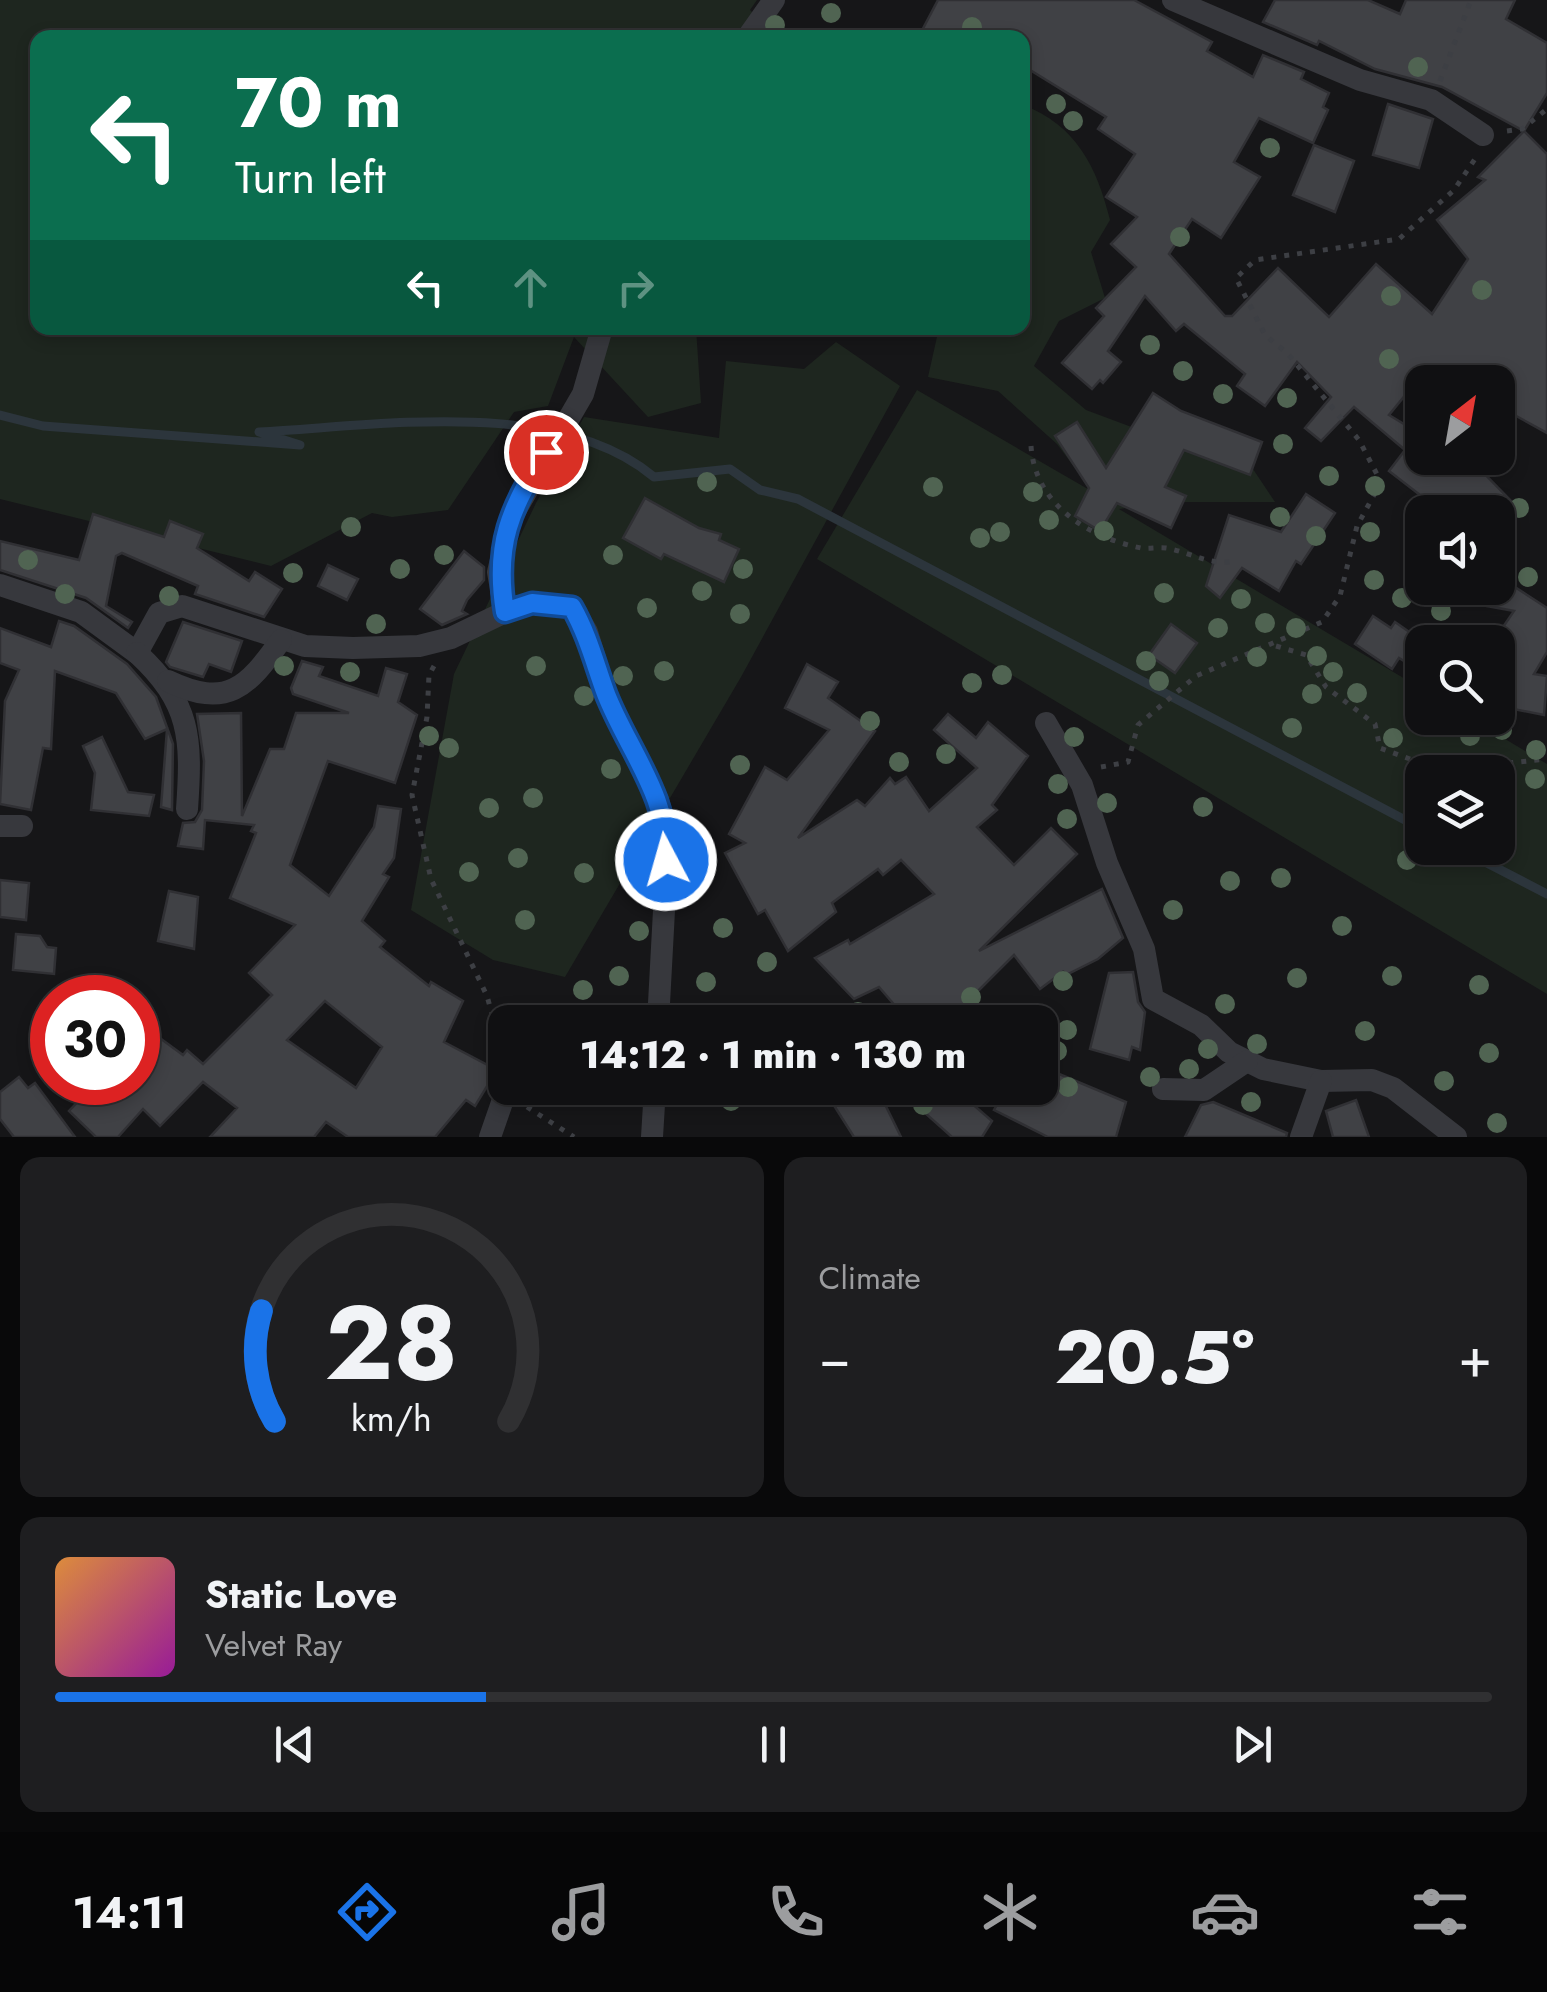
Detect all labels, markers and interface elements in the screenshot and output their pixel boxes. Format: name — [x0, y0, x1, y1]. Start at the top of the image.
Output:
text: 70 m — [235, 52, 402, 153]
icon: left — [70, 70, 200, 200]
text: Turn left — [235, 145, 386, 210]
icon: left — [398, 260, 453, 315]
icon: ahead — [503, 260, 558, 315]
icon: right — [608, 260, 663, 315]
north arrow — [1405, 365, 1515, 475]
map controls — [1405, 365, 1515, 865]
pin — [504, 410, 589, 495]
icon: arrive — [519, 425, 574, 480]
button: sound — [1405, 495, 1515, 605]
button: search — [1405, 625, 1515, 735]
button: layers — [1405, 755, 1515, 865]
position arrow — [614, 808, 718, 912]
speed limit sign: 30 — [30, 975, 160, 1105]
text: 14:12 · 1 min · 130 m — [580, 1027, 966, 1082]
text: Climate — [819, 1255, 921, 1301]
text: 28 — [325, 1268, 458, 1418]
text: 20.5° — [1055, 1303, 1254, 1411]
text: − — [819, 1318, 851, 1398]
text: + — [1458, 1318, 1492, 1398]
text: km/h — [351, 1393, 432, 1444]
text: Static Love — [205, 1567, 397, 1622]
text: Velvet Ray — [205, 1622, 342, 1668]
icon: previous — [267, 1717, 322, 1772]
icon: pause — [746, 1717, 801, 1772]
icon: next — [1225, 1717, 1280, 1772]
icon: directions — [332, 1877, 402, 1947]
icon: music — [546, 1877, 616, 1947]
icon: phone — [761, 1877, 831, 1947]
icon: climate — [975, 1877, 1045, 1947]
icon: car — [1190, 1877, 1260, 1947]
icon: filters — [1405, 1877, 1475, 1947]
text: 14:11 — [72, 1880, 187, 1945]

